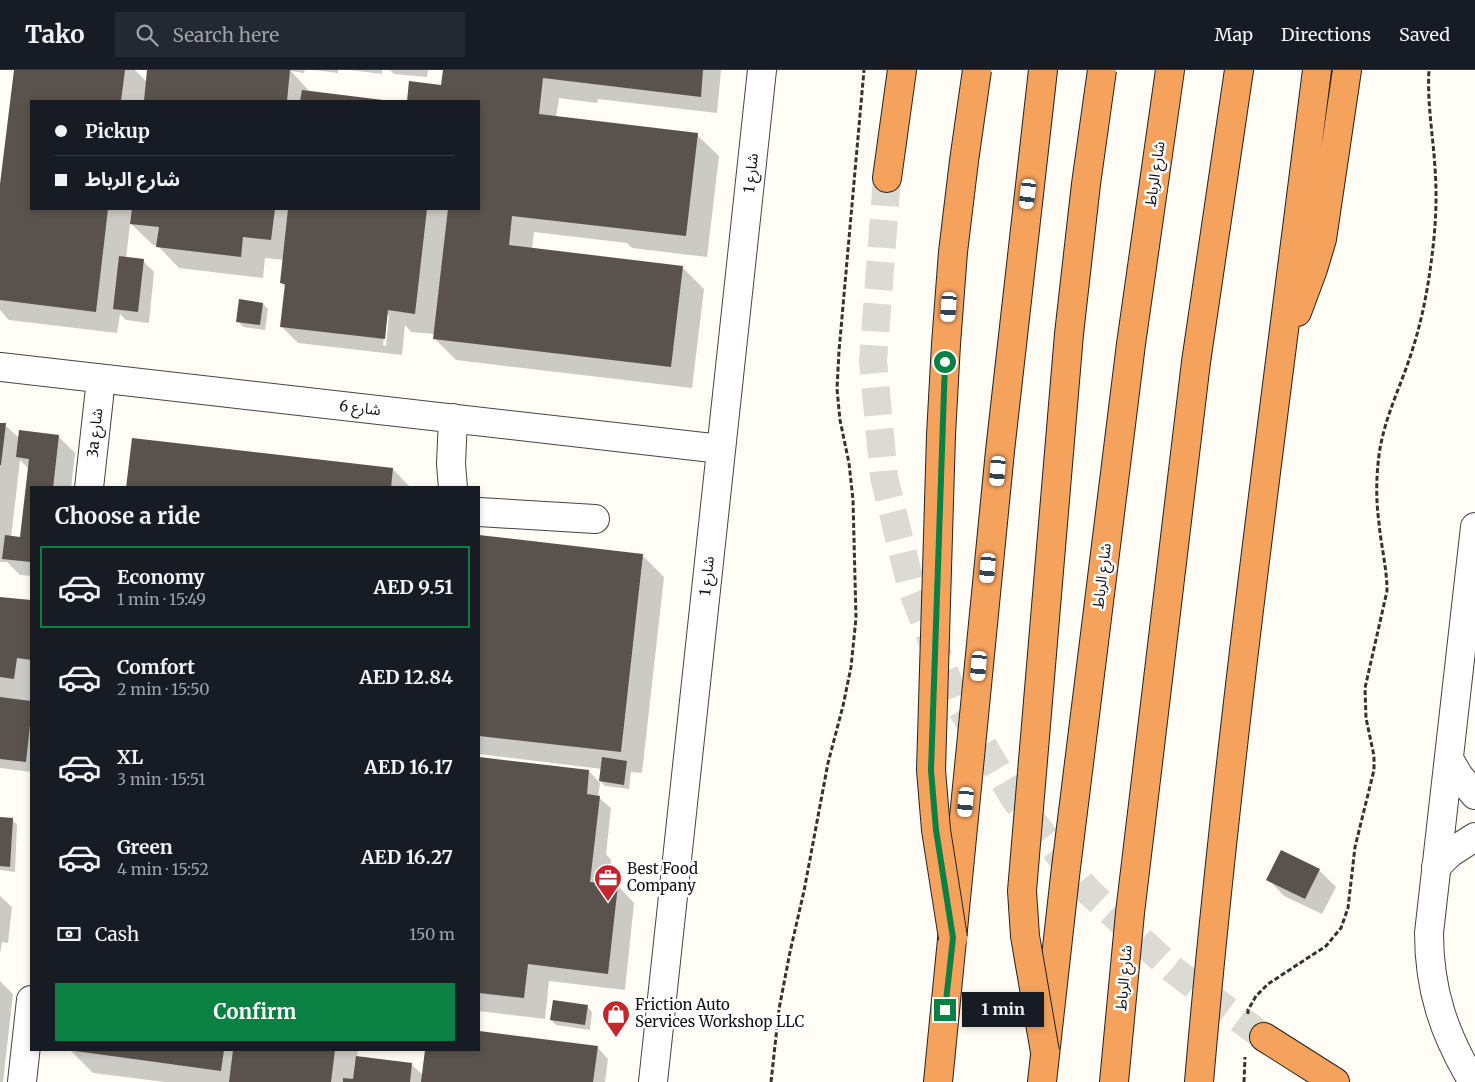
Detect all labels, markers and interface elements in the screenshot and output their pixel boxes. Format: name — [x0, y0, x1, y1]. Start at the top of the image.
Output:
search box — [115, 12, 465, 57]
text: Tako — [25, 19, 85, 50]
icon: search — [133, 21, 161, 49]
text: Search here — [173, 23, 279, 47]
text: Map — [1215, 23, 1253, 46]
text: Directions — [1281, 23, 1371, 46]
text: Saved — [1399, 23, 1450, 46]
text: Pickup — [85, 119, 150, 143]
street label: شارع الرباط — [1141, 140, 1172, 208]
street label: شارع 1 — [739, 152, 765, 194]
text: شارع الرباط — [85, 167, 180, 191]
car — [1018, 178, 1037, 210]
car — [940, 292, 957, 322]
route start — [934, 351, 956, 373]
street label: شارع 6 — [338, 396, 382, 422]
street label: 3a شارع — [82, 407, 110, 459]
car — [989, 455, 1006, 487]
text: Choose a ride — [55, 502, 200, 530]
street label: شارع الرباط — [1088, 542, 1118, 610]
car — [979, 552, 996, 584]
street label: شارع 1 — [695, 555, 721, 597]
icon: car — [57, 565, 102, 610]
text: Economy — [117, 565, 205, 589]
text: AED 9.51 — [374, 575, 453, 599]
text: 1 min · 15:49 — [117, 589, 206, 609]
car — [970, 650, 987, 682]
icon: car — [57, 655, 102, 700]
text: Comfort — [117, 655, 195, 679]
text: AED 12.84 — [359, 665, 453, 689]
text: 2 min · 15:50 — [117, 679, 210, 699]
icon: car — [57, 745, 102, 790]
text: XL — [117, 745, 143, 769]
text: AED 16.17 — [364, 755, 453, 779]
text: 3 min · 15:51 — [117, 769, 206, 789]
car — [957, 786, 974, 818]
icon: car — [57, 835, 102, 880]
text: Green — [117, 835, 173, 859]
text: AED 16.27 — [361, 845, 453, 869]
text: 4 min · 15:52 — [117, 859, 209, 879]
place label: Best Food Company — [627, 859, 698, 895]
office icon: Best Food Company — [593, 863, 623, 902]
icon: cash — [55, 920, 83, 948]
text: Cash — [95, 922, 139, 946]
text: 150 m — [409, 924, 455, 944]
street label: شارع الرباط — [1111, 944, 1139, 1012]
button: Confirm — [55, 983, 455, 1041]
callout: 1 min — [962, 992, 1045, 1028]
place label: Friction Auto Services Workshop LLC — [635, 995, 805, 1031]
shop icon: Friction Auto Services Workshop LLC — [601, 999, 631, 1038]
route end — [934, 999, 956, 1021]
text: 1 min — [981, 999, 1025, 1019]

